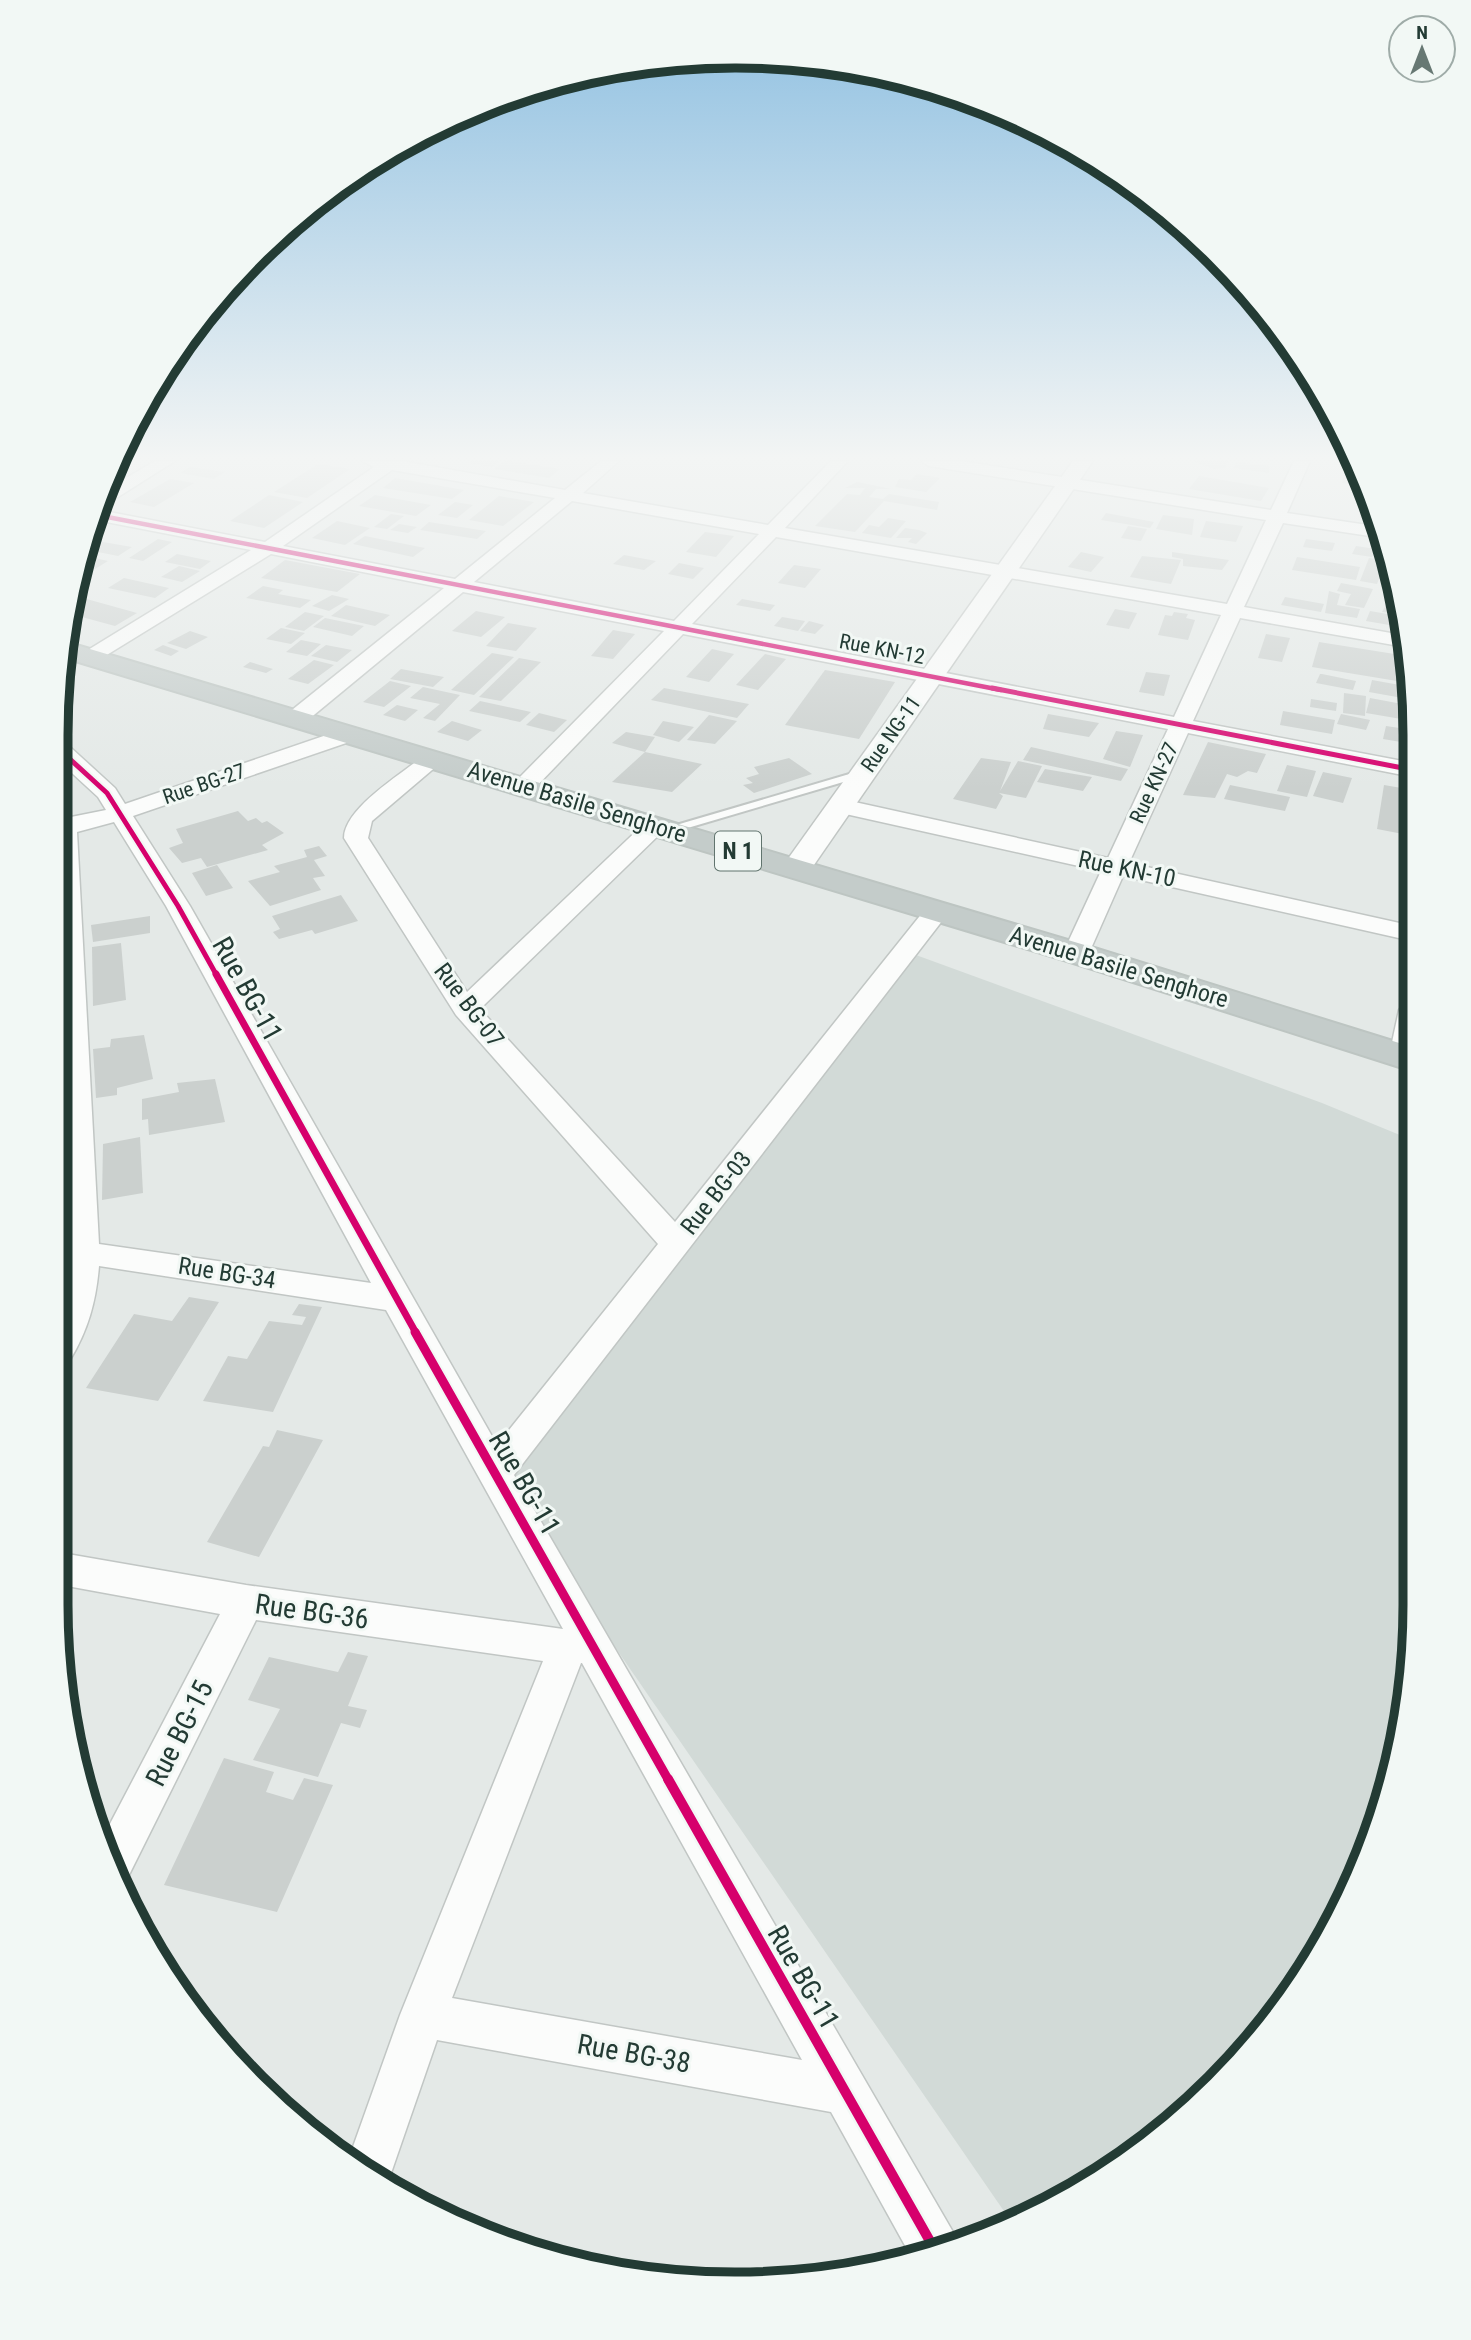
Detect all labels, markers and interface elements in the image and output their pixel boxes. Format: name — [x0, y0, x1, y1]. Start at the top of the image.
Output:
north arrow — [1387, 14, 1457, 84]
text: N — [1416, 21, 1428, 44]
street label: Rue KN-12 — [837, 629, 927, 669]
street label: Rue NG-11 — [856, 691, 926, 777]
street label: Rue KN-27 — [1125, 739, 1183, 827]
street label: Avenue Basile Senghore — [464, 755, 690, 849]
street label: Rue BG-27 — [160, 759, 248, 809]
road number: N 1 — [715, 832, 761, 870]
street label: Rue KN-10 — [1076, 845, 1178, 893]
street label: Avenue Basile Senghore — [1006, 920, 1232, 1014]
street label: Rue BG-11 — [205, 931, 290, 1047]
street label: Rue BG-07 — [428, 957, 510, 1053]
street label: Rue BG-03 — [675, 1146, 757, 1240]
street label: Rue BG-34 — [176, 1252, 278, 1295]
street label: Rue BG-11 — [482, 1425, 567, 1541]
street label: Rue BG-36 — [253, 1587, 371, 1636]
street label: Rue BG-15 — [139, 1675, 220, 1792]
street label: Rue BG-11 — [761, 1919, 846, 2035]
street label: Rue BG-38 — [575, 2027, 693, 2080]

